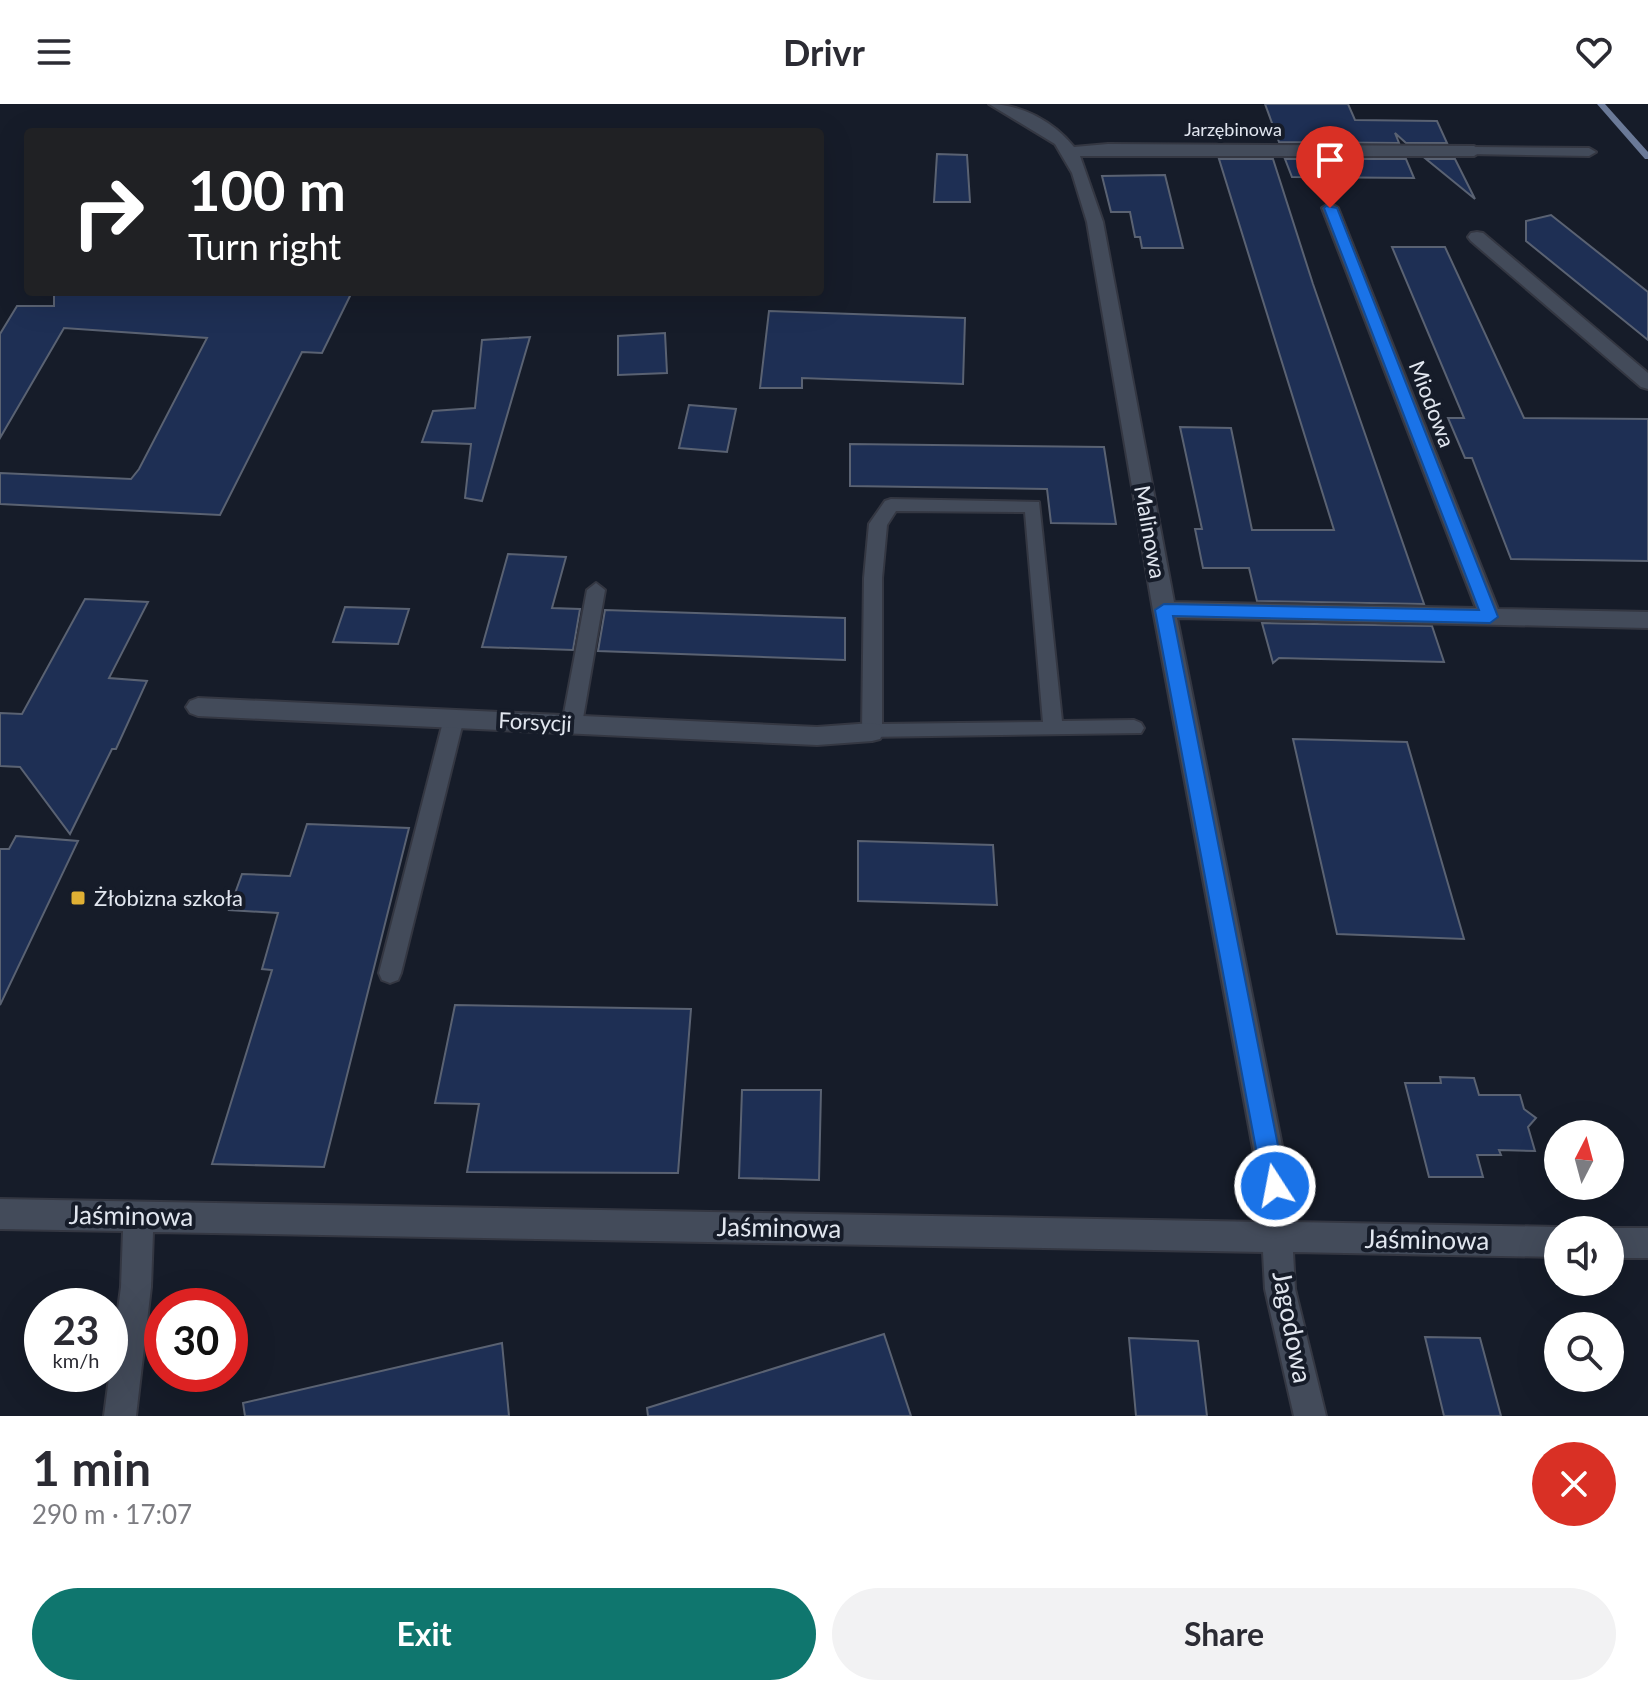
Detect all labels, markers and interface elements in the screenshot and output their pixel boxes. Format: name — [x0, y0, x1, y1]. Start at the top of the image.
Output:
icon: menu — [32, 30, 76, 74]
text: Drivr — [783, 30, 865, 74]
icon: heart — [1572, 30, 1616, 74]
street label: Jarzębinowa — [1184, 118, 1282, 140]
pin — [1296, 126, 1364, 208]
icon: arrive — [1308, 138, 1352, 182]
text: 100 m — [188, 156, 346, 223]
icon: right — [56, 160, 160, 264]
text: Turn right — [188, 224, 341, 268]
street label: Miodowa — [1404, 357, 1461, 451]
street label: Malinowa — [1129, 483, 1172, 581]
street label: Forsycji — [498, 706, 572, 737]
place label: Żłobizna szkoła — [94, 884, 243, 911]
marker: Żłobizna szkoła — [69, 889, 87, 907]
north arrow — [1544, 1120, 1624, 1200]
map controls — [1544, 1120, 1624, 1392]
position arrow — [1233, 1144, 1317, 1228]
street label: Jaśminowa — [68, 1198, 194, 1232]
street label: Jaśminowa — [716, 1210, 842, 1244]
button: sound — [1544, 1216, 1624, 1296]
street label: Jaśminowa — [1364, 1222, 1490, 1256]
street label: Jagodowa — [1266, 1268, 1320, 1386]
speed limit sign: 30 — [144, 1288, 248, 1392]
text: 23 — [53, 1306, 99, 1354]
button: search — [1544, 1312, 1624, 1392]
text: km/h — [53, 1348, 99, 1372]
text: 1 min — [32, 1439, 151, 1496]
button: close — [1532, 1442, 1616, 1526]
text: 290 m · 17:07 — [32, 1498, 192, 1530]
button: Exit — [32, 1588, 816, 1680]
button: Share — [832, 1588, 1616, 1680]

